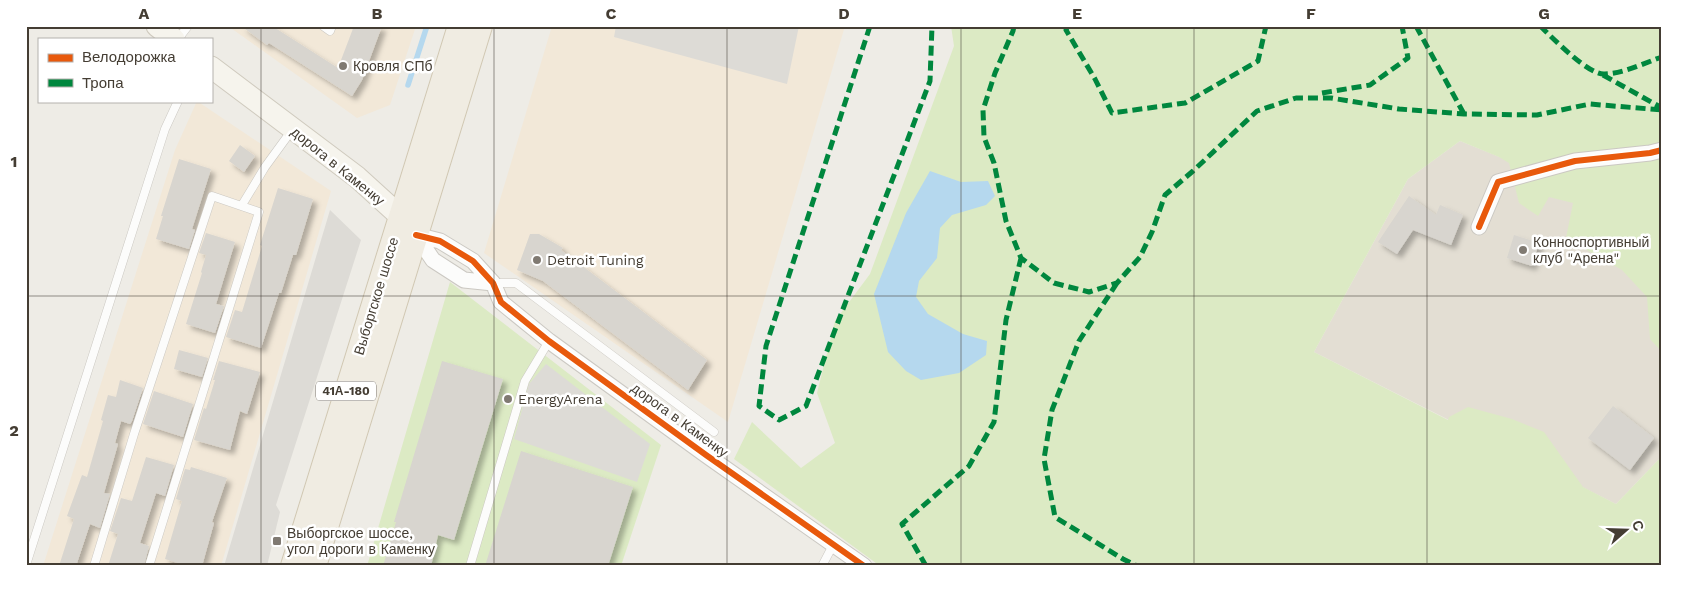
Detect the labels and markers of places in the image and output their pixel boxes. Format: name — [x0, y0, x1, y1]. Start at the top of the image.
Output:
place label: Кровля СПб — [353, 58, 433, 74]
marker: Кровля СПб — [337, 60, 349, 72]
place label: Конноспортивный клуб "Арена" — [1533, 234, 1649, 266]
marker: Конноспортивный клуб "Арена" — [1517, 244, 1529, 256]
place label: Detroit Tuning — [547, 252, 644, 268]
marker: Detroit Tuning — [531, 254, 543, 266]
place label: EnergyArena — [518, 391, 603, 407]
marker: EnergyArena — [502, 393, 514, 405]
place label: Выборгское шоссе, угол дороги в Каменку — [287, 525, 435, 557]
marker: Выборгское шоссе, угол дороги в Каменку — [271, 535, 283, 547]

